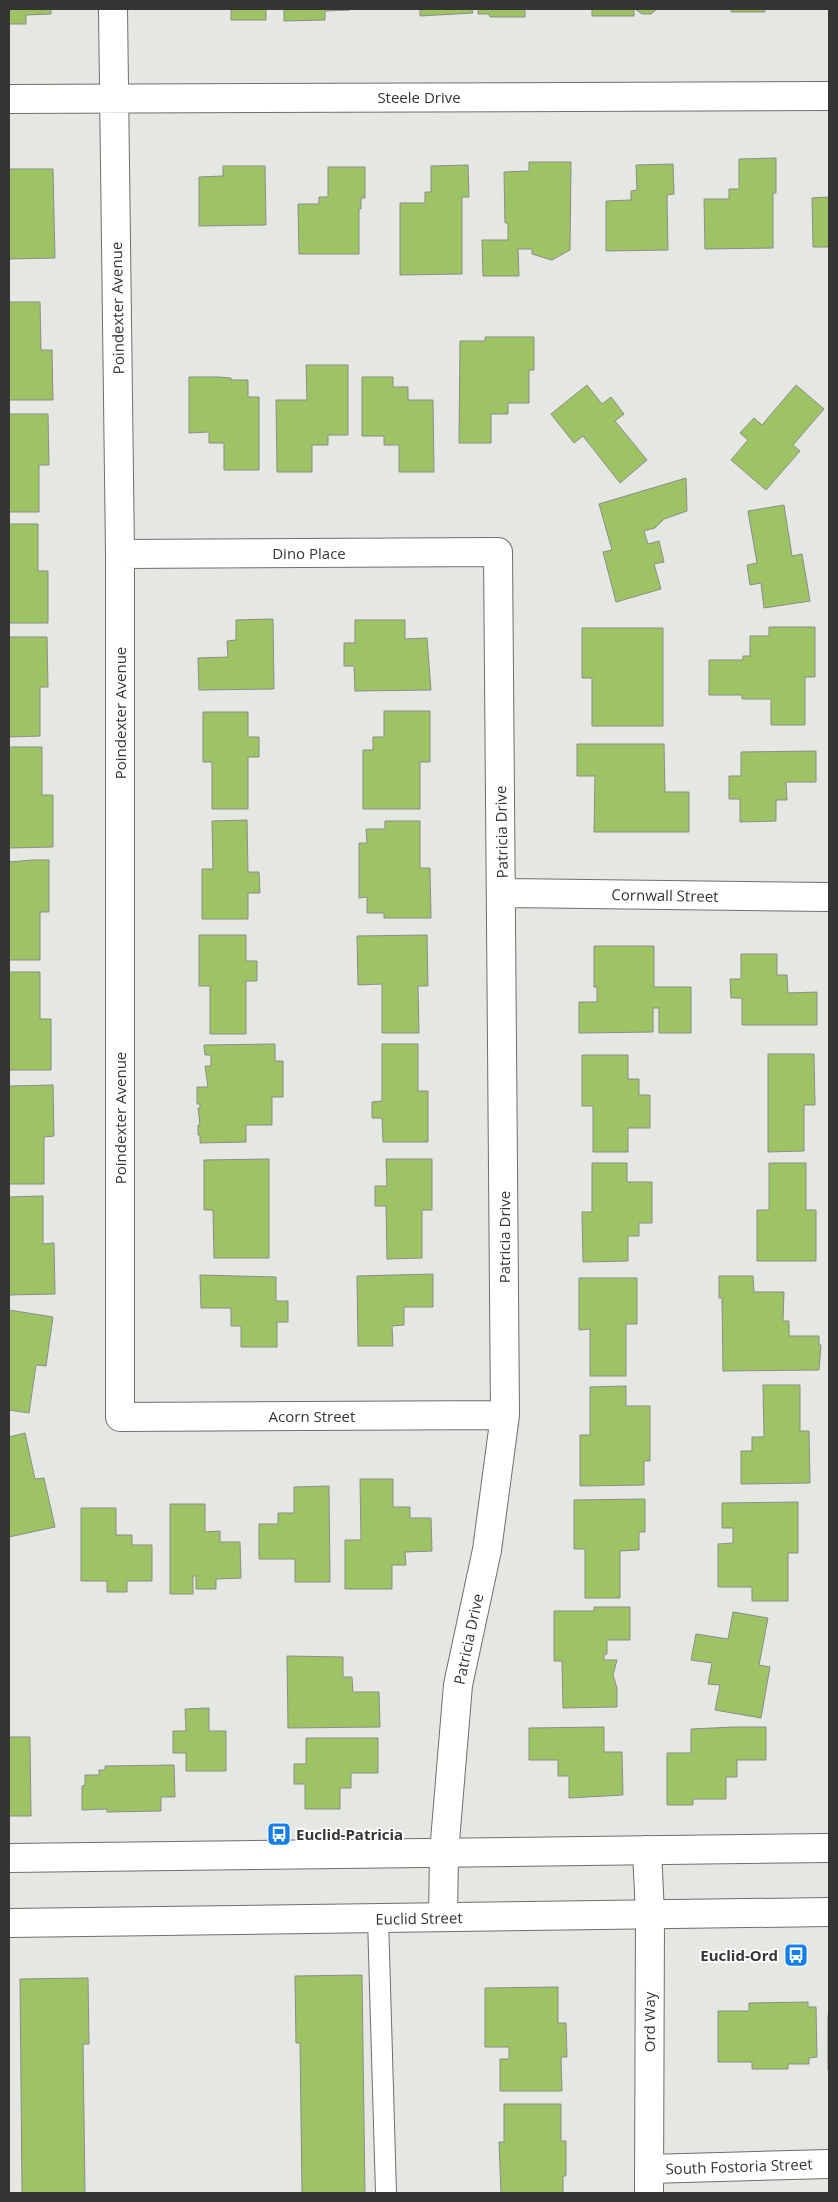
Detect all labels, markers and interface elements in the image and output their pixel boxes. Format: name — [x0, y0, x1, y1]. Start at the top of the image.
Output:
street label: Steele Drive — [377, 87, 461, 107]
street label: Poindexter Avenue — [106, 242, 128, 374]
street label: Dino Place — [272, 543, 346, 563]
street label: Poindexter Avenue — [110, 647, 130, 779]
street label: Patricia Drive — [490, 786, 512, 878]
street label: Cornwall Street — [611, 884, 719, 906]
street label: Poindexter Avenue — [110, 1052, 130, 1184]
street label: Patricia Drive — [494, 1191, 514, 1283]
street label: Acorn Street — [269, 1406, 355, 1426]
street label: Patricia Drive — [449, 1592, 487, 1686]
bus stop icon: Euclid-Patricia — [266, 1821, 292, 1847]
place label: Euclid-Patricia — [296, 1824, 403, 1844]
street label: Euclid Street — [375, 1907, 463, 1929]
bus stop icon: Euclid-Ord — [783, 1942, 809, 1968]
place label: Euclid-Ord — [700, 1945, 778, 1965]
street label: Ord Way — [639, 1991, 659, 2052]
street label: South Fostoria Street — [665, 2153, 813, 2179]

